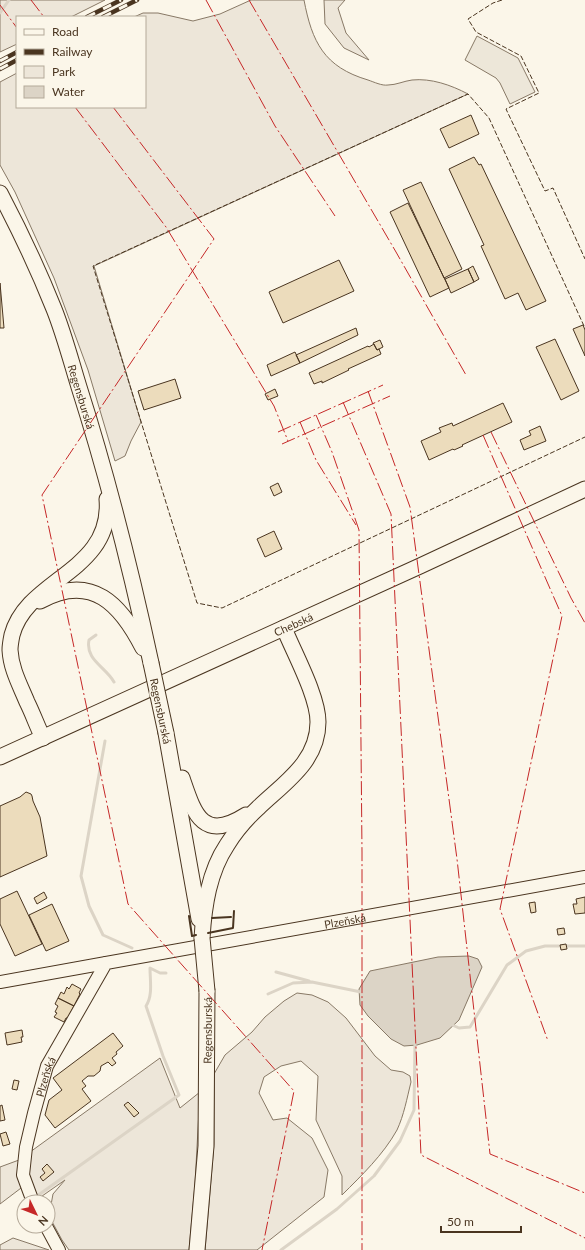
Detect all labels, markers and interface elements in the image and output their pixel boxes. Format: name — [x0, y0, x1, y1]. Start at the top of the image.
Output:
legend — [16, 16, 146, 108]
text: Road — [52, 24, 79, 39]
text: Railway — [52, 44, 93, 59]
text: Park — [52, 64, 76, 79]
text: Water — [52, 84, 85, 99]
street label: Regensburská — [66, 363, 98, 430]
street label: Chebská — [272, 609, 315, 638]
street label: Regensburská — [148, 677, 174, 745]
street label: Plzeňská — [323, 910, 367, 930]
street label: Regensburská — [200, 997, 213, 1064]
street label: Plzeňská — [32, 1054, 58, 1098]
north arrow — [16, 1194, 56, 1234]
scale bar — [441, 1208, 521, 1234]
text: N — [36, 1214, 51, 1229]
text: 50 m — [447, 1214, 474, 1229]

